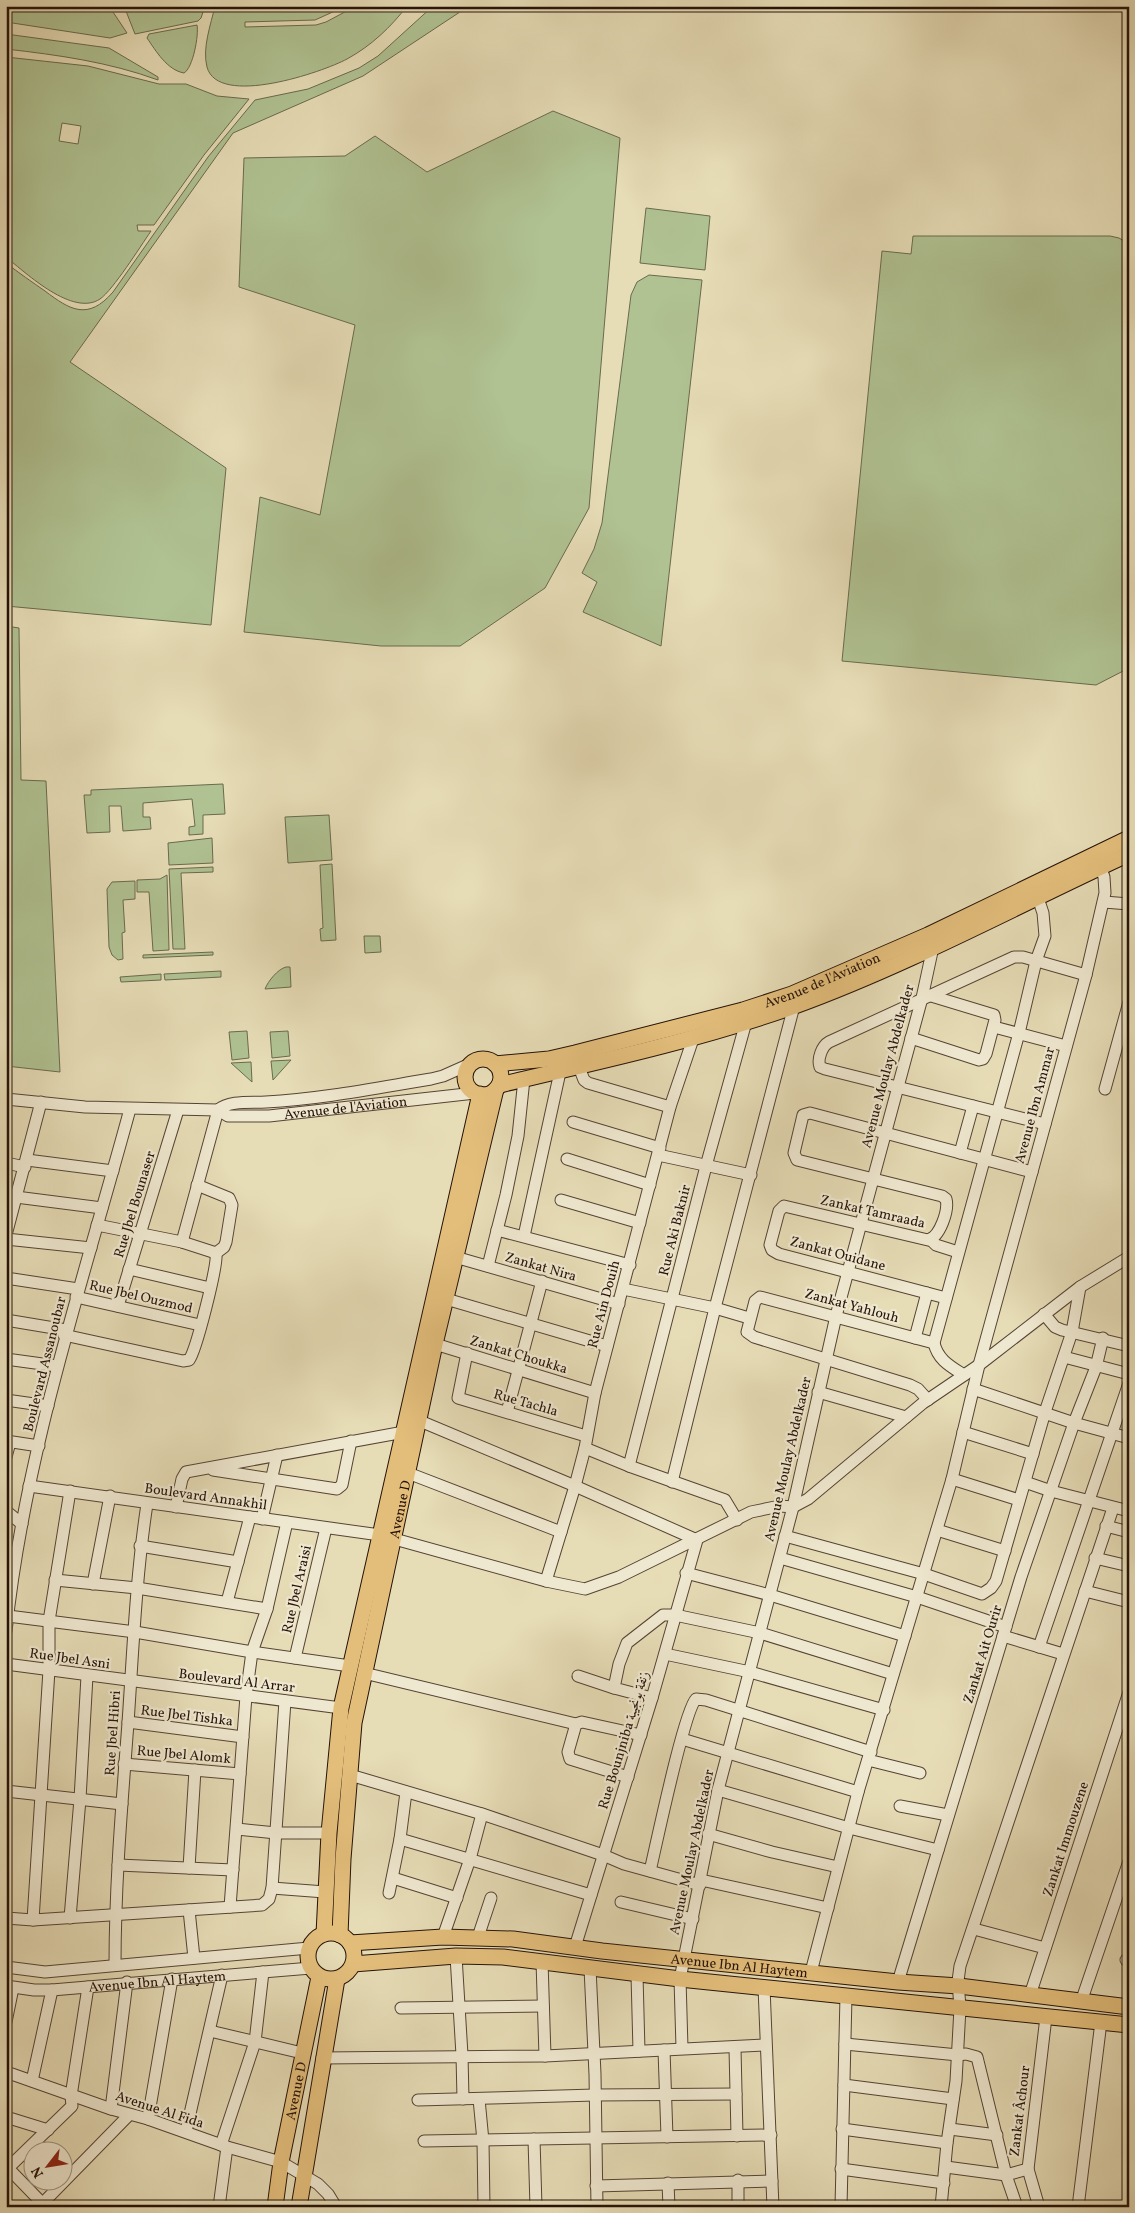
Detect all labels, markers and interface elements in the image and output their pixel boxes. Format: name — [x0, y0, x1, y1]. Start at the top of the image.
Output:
street label: Avenue de l'Aviation — [762, 949, 884, 1013]
street label: Avenue Moulay Abdelkader — [857, 982, 919, 1150]
street label: Avenue Ibn Ammar — [1011, 1045, 1060, 1166]
street label: Avenue de l'Aviation — [283, 1093, 408, 1125]
street label: Rue Jbel Bounaser — [110, 1149, 161, 1260]
street label: Rue Aki Baknir — [655, 1183, 696, 1278]
street label: Zankat Tamraada — [818, 1191, 927, 1234]
street label: Zankat Ouidane — [788, 1233, 888, 1276]
street label: Zankat Nira — [503, 1248, 579, 1287]
street label: Rue Ain Douih — [584, 1258, 625, 1350]
street label: Rue Jbel Ouzmod — [87, 1276, 194, 1319]
street label: Zankat Yahlouh — [802, 1285, 901, 1328]
street label: Boulevard Assanoubar — [19, 1295, 71, 1434]
street label: Zankat Choukka — [467, 1332, 570, 1379]
street label: Avenue Moulay Abdelkader — [760, 1375, 817, 1544]
street label: Rue Tachla — [491, 1385, 560, 1422]
street label: Boulevard Annakhil — [143, 1479, 268, 1515]
street label: Avenue D — [386, 1479, 417, 1540]
street label: Rue Jbel Araisi — [278, 1543, 317, 1635]
street label: Zankat Ait Ourir — [959, 1603, 1007, 1706]
street label: Rue Jbel Asni — [28, 1644, 111, 1675]
street label: Boulevard Al Arrar — [178, 1665, 296, 1698]
street label: Rue Bounjniba زنقة بونجيبة — [594, 1669, 655, 1812]
street label: Rue Jbel Hibri — [101, 1690, 126, 1776]
street label: Rue Jbel Tishka — [139, 1701, 234, 1732]
street label: Rue Jbel Alomk — [136, 1742, 232, 1769]
street label: Avenue Moulay Abdelkader — [666, 1768, 719, 1937]
street label: Zankat Immouzene — [1039, 1779, 1094, 1899]
street label: Avenue Ibn Al Haytem — [670, 1950, 809, 1983]
street label: Avenue Ibn Al Haytem — [88, 1967, 227, 1998]
street label: Avenue D — [282, 2060, 312, 2122]
street label: Zankat Âchour — [1005, 2065, 1035, 2158]
street label: Avenue Al Fida — [113, 2087, 206, 2134]
north arrow — [22, 2140, 72, 2190]
text: N — [27, 2163, 49, 2181]

